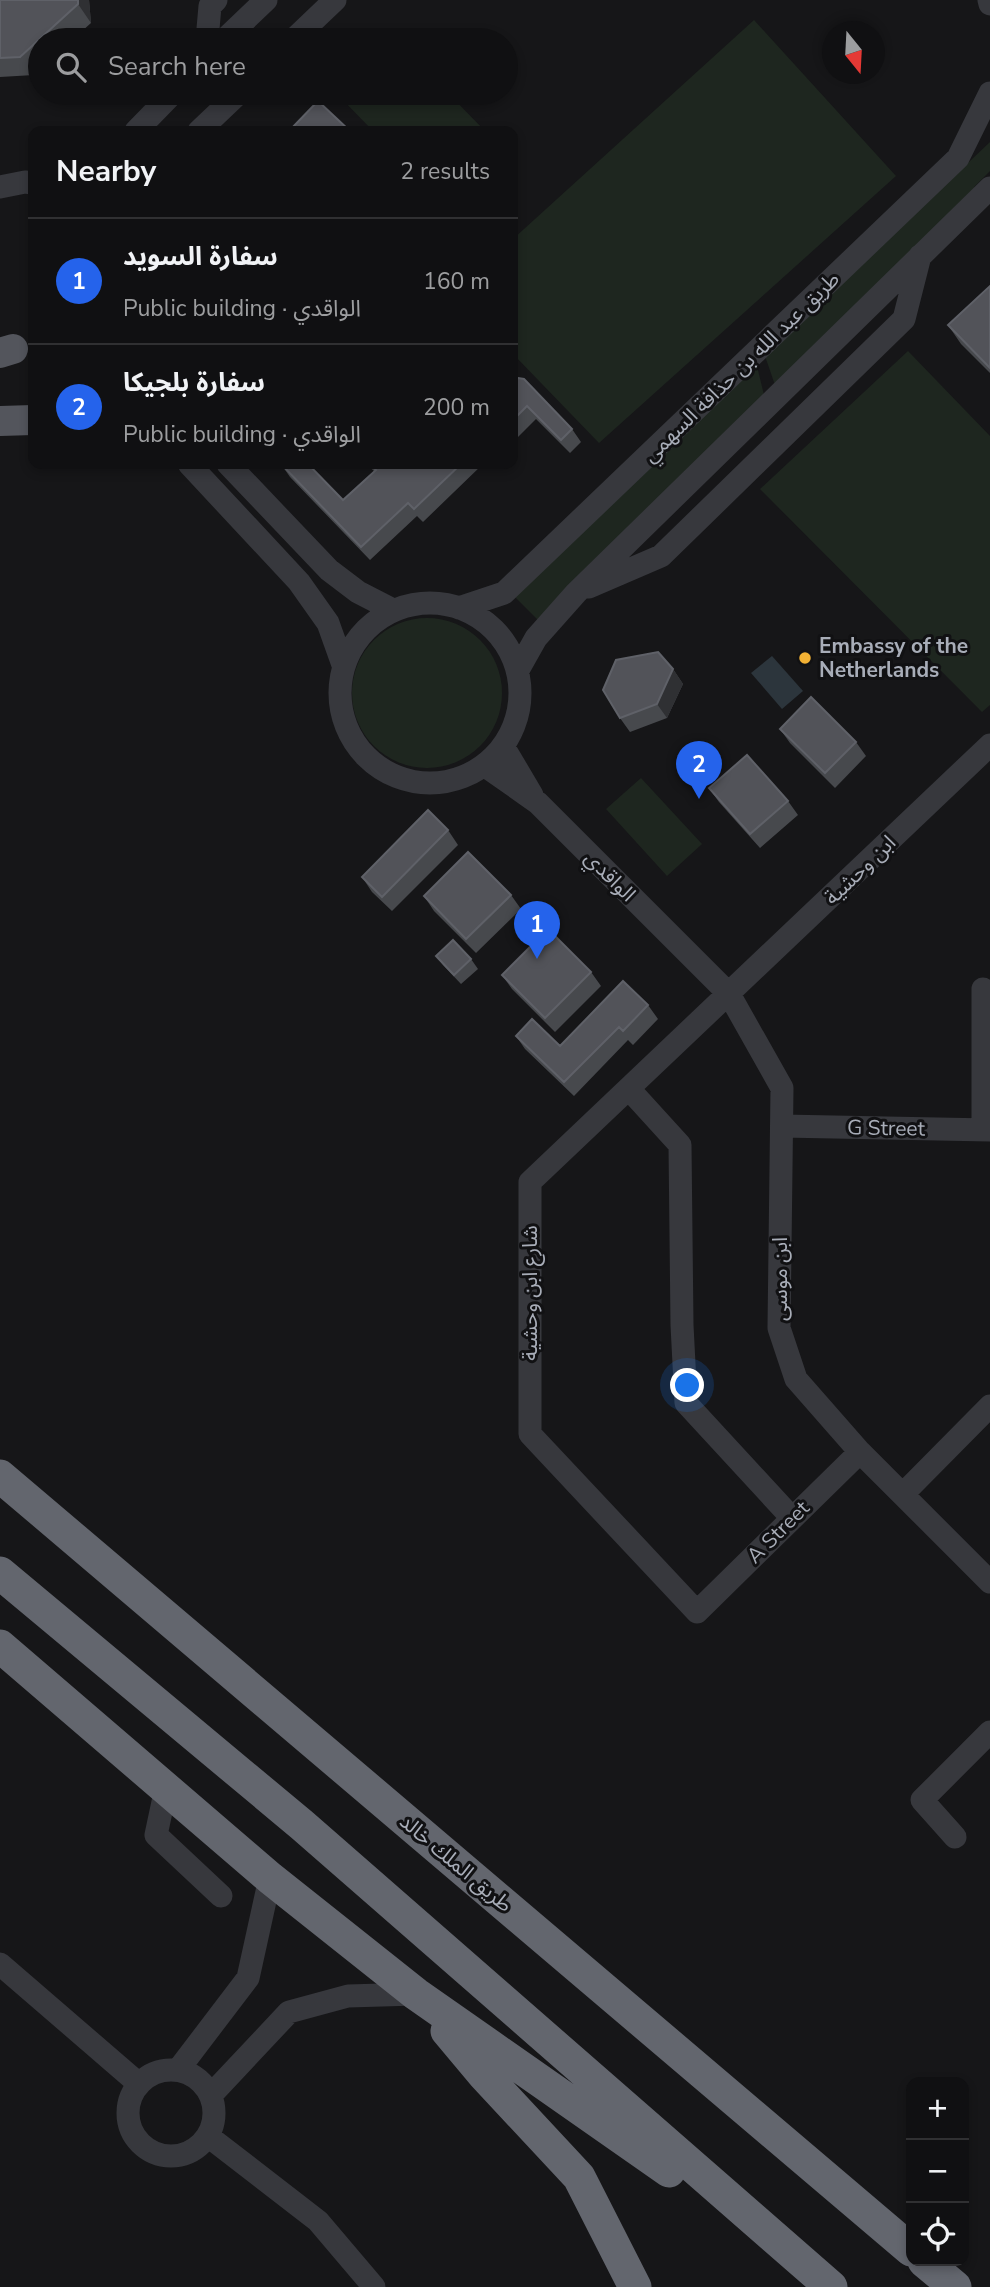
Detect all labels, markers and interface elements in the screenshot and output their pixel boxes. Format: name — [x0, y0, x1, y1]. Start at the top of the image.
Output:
north arrow — [822, 21, 885, 84]
search box — [28, 28, 518, 105]
icon: search — [52, 48, 90, 86]
text: Search here — [108, 49, 246, 84]
text: Nearby — [56, 151, 156, 192]
text: 2 results — [400, 156, 490, 187]
text: سفارة السويد — [123, 239, 278, 274]
street label: طريق عبد الله بن حذافة السهمي — [636, 265, 847, 470]
text: 1 — [72, 266, 86, 297]
text: 160 m — [423, 266, 490, 297]
text: Public building · الواقدي — [123, 293, 361, 324]
text: سفارة بلجيكا — [123, 365, 265, 400]
text: 2 — [72, 392, 86, 423]
text: 200 m — [423, 392, 490, 423]
text: Public building · الواقدي — [123, 419, 361, 450]
place label: Embassy of the Netherlands — [819, 632, 968, 684]
marker: Embassy of the Netherlands — [797, 650, 813, 666]
pin: 2 — [676, 741, 722, 799]
street label: ابن وحشية — [818, 829, 902, 911]
street label: الواقدي — [577, 844, 642, 909]
pin: 1 — [514, 901, 560, 959]
street label: G Street — [847, 1113, 926, 1143]
street label: شارع ابن وحشية — [516, 1225, 545, 1361]
street label: ابن موسى — [766, 1237, 794, 1321]
your location — [670, 1368, 704, 1402]
street label: A Street — [741, 1494, 816, 1569]
street label: طريق الملك خالد — [394, 1807, 518, 1919]
map controls — [906, 2077, 969, 2266]
button: + — [906, 2077, 969, 2140]
button: − — [906, 2140, 969, 2203]
button: locate — [906, 2203, 969, 2266]

